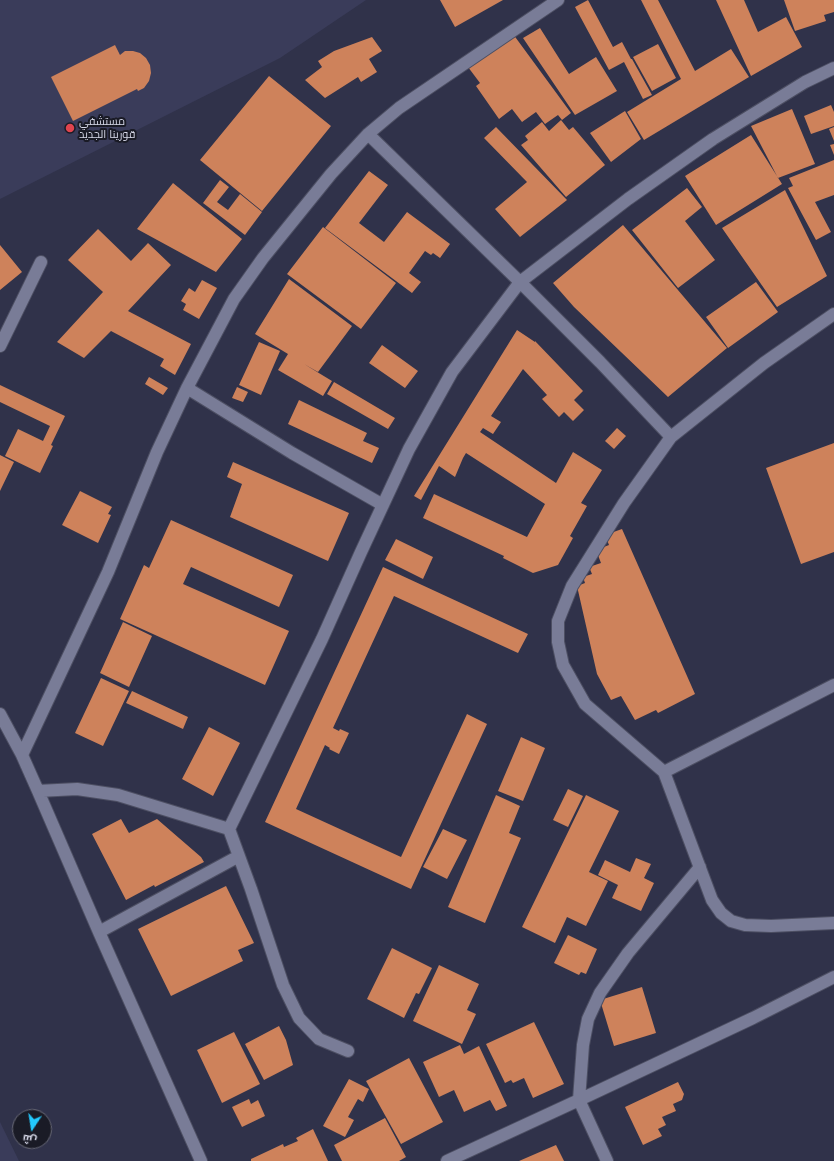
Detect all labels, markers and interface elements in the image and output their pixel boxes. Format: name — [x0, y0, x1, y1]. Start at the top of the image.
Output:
place label: مستشفي قورينا الجديد — [79, 115, 135, 141]
marker: مستشفي قورينا الجديد — [64, 122, 76, 134]
north arrow — [12, 1109, 52, 1149]
text: ش — [21, 1131, 38, 1149]

